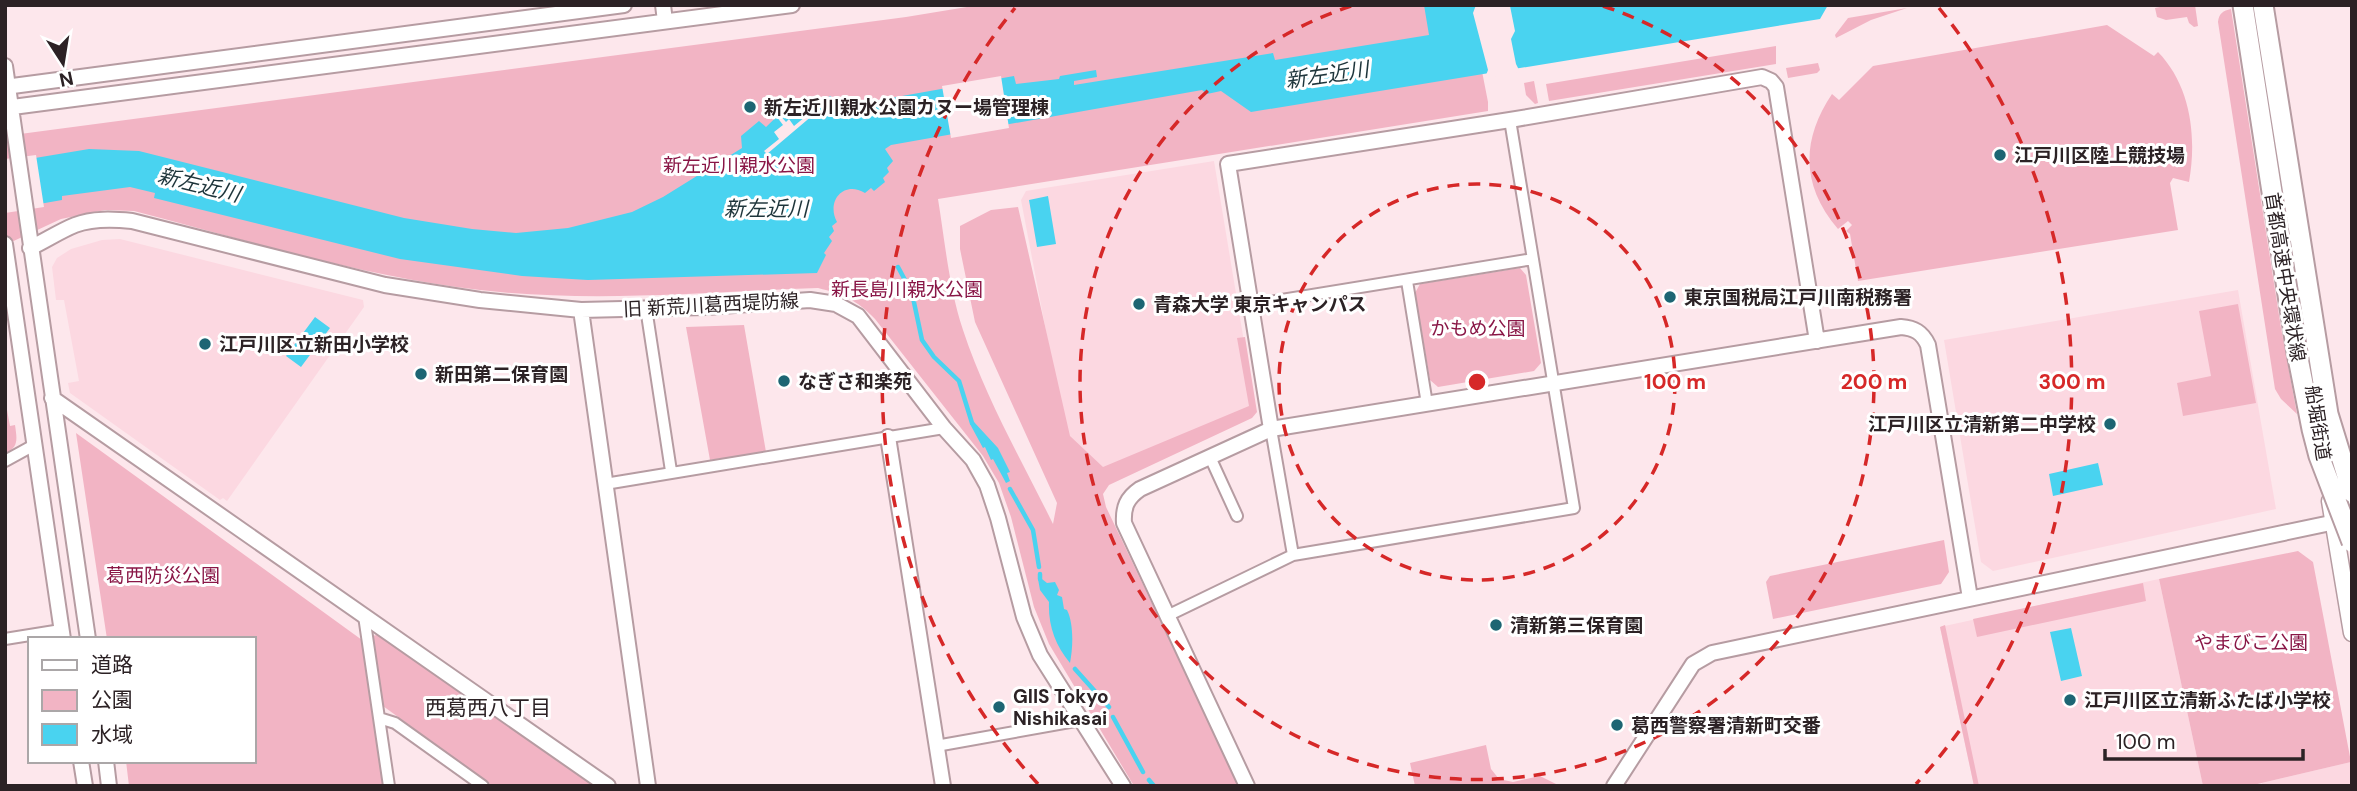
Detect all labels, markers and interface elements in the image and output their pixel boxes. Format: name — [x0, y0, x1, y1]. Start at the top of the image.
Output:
north arrow — [28, 28, 98, 98]
water label: 新左近川 — [1283, 55, 1373, 95]
text: N — [57, 65, 76, 93]
place label: 新左近川親水公園カヌー場管理棟 — [764, 95, 1049, 120]
marker: 新左近川親水公園カヌー場管理棟 — [742, 99, 758, 115]
place label: 江戸川区陸上競技場 — [2014, 143, 2185, 168]
marker: 江戸川区陸上競技場 — [1992, 147, 2008, 163]
park label: 新左近川親水公園 — [663, 153, 815, 178]
water label: 新左近川 — [155, 161, 245, 209]
street label: 首都高速中央環状線 — [2259, 191, 2311, 363]
water label: 新左近川 — [724, 195, 810, 223]
park label: 新長島川親水公園 — [831, 277, 983, 302]
place label: 東京国税局江戸川南税務署 — [1684, 285, 1912, 310]
street label: 旧 新荒川葛西堤防線 — [622, 288, 800, 322]
marker: 東京国税局江戸川南税務署 — [1662, 289, 1678, 305]
place label: 青森大学 東京キャンパス — [1153, 292, 1366, 317]
marker: 青森大学 東京キャンパス — [1131, 296, 1147, 312]
park label: かもめ公園 — [1430, 316, 1526, 341]
place label: 江戸川区立新田小学校 — [219, 332, 409, 357]
marker: 江戸川区立新田小学校 — [197, 336, 213, 352]
place label: 新田第二保育園 — [435, 362, 568, 387]
marker: 新田第二保育園 — [413, 366, 429, 382]
text: 100 m — [1644, 368, 1706, 396]
text: 200 m — [1841, 368, 1907, 396]
text: 300 m — [2039, 368, 2105, 396]
place label: なぎさ和楽苑 — [798, 369, 912, 394]
centre of rings — [1465, 370, 1489, 394]
marker: なぎさ和楽苑 — [776, 373, 792, 389]
street label: 船堀街道 — [2300, 384, 2336, 462]
place label: 江戸川区立清新第二中学校 — [1868, 412, 2096, 437]
marker: 江戸川区立清新第二中学校 — [2102, 416, 2118, 432]
park label: 葛西防災公園 — [106, 563, 220, 588]
place label: 清新第三保育園 — [1510, 613, 1643, 638]
marker: 清新第三保育園 — [1488, 617, 1504, 633]
park label: やまびこ公園 — [2194, 630, 2308, 655]
legend — [28, 637, 256, 763]
text: 道路 — [91, 651, 133, 679]
place label: GIIS Tokyo Nishikasai — [1013, 684, 1109, 731]
text: 公園 — [91, 686, 133, 714]
place label: 江戸川区立清新ふたば小学校 — [2084, 688, 2331, 713]
marker: 江戸川区立清新ふたば小学校 — [2062, 692, 2078, 708]
district label: 西葛西八丁目 — [425, 694, 551, 722]
marker: GIIS Tokyo Nishikasai — [991, 699, 1007, 715]
place label: 葛西警察署清新町交番 — [1631, 713, 1821, 738]
marker: 葛西警察署清新町交番 — [1609, 717, 1625, 733]
scale bar — [2105, 718, 2303, 762]
text: 水域 — [91, 721, 133, 749]
text: 100 m — [2116, 728, 2176, 756]

